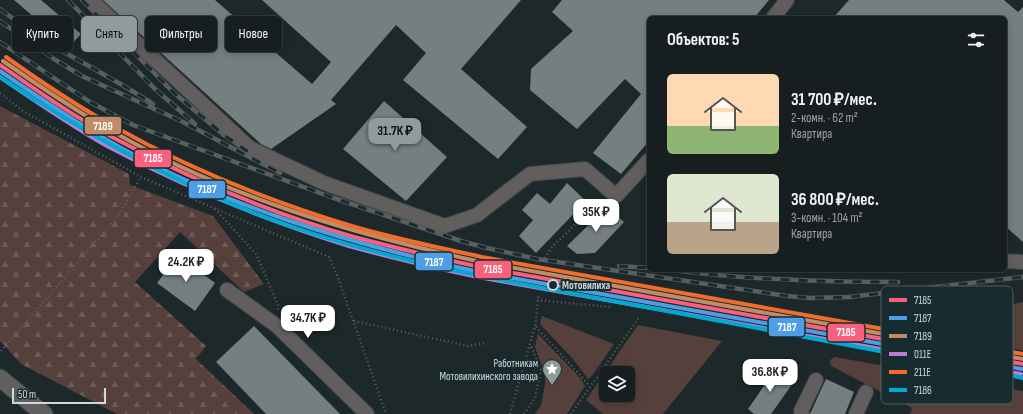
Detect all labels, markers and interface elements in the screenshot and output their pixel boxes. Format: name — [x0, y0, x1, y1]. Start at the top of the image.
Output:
chip: Купить — [12, 16, 73, 52]
chip: Снять — [81, 16, 137, 52]
chip: Фильтры — [145, 16, 217, 52]
chip: Новое — [225, 16, 282, 52]
icon: filters — [965, 29, 987, 51]
text: Объектов: 5 — [667, 30, 740, 50]
icon: home — [699, 90, 747, 138]
text: 31 700 ₽/мес. — [791, 90, 877, 110]
text: 2-комн. · 62 m² — [791, 110, 858, 126]
line badge: 7189 — [84, 116, 122, 135]
pin: 31.7K ₽ — [358, 118, 432, 152]
text: 7189 — [93, 120, 113, 133]
text: 31.7K ₽ — [377, 123, 413, 139]
text: Квартира — [791, 126, 832, 142]
line badge: 7185 — [134, 149, 172, 168]
text: 7185 — [143, 152, 163, 165]
line badge: 7187 — [188, 180, 226, 199]
text: 7187 — [197, 183, 217, 196]
icon: home — [699, 190, 747, 238]
text: 36 800 ₽/мес. — [791, 190, 879, 210]
pin: 35K ₽ — [568, 199, 624, 233]
text: 35K ₽ — [582, 204, 610, 220]
text: 3-комн. · 104 m² — [791, 210, 863, 226]
text: Квартира — [791, 226, 832, 242]
pin: 24.2K ₽ — [149, 249, 223, 283]
line badge: 7187 — [415, 252, 453, 271]
text: 24.2K ₽ — [168, 254, 204, 270]
text: 7187 — [424, 256, 444, 269]
line badge: 7185 — [474, 260, 512, 279]
text: 7185 — [483, 263, 503, 276]
marker: Мотовилиха — [547, 279, 559, 291]
place label: Мотовилиха — [562, 279, 611, 292]
legend — [881, 286, 1013, 404]
text: 7185 — [914, 294, 932, 307]
pin: 34.7K ₽ — [271, 305, 345, 339]
text: 34.7K ₽ — [290, 310, 326, 326]
text: 7187 — [914, 312, 932, 325]
line badge: 7187 — [768, 317, 805, 337]
text: 7187 — [777, 321, 797, 334]
line badge: 7185 — [827, 323, 865, 342]
text: 7185 — [836, 326, 856, 339]
text: 7189 — [914, 330, 932, 343]
text: 011Е — [914, 348, 931, 361]
place label: Работникам Мотовилихинского завода — [439, 357, 538, 383]
place icon: Работникам Мотовилихинского завода — [541, 358, 563, 386]
pin: 36.8K ₽ — [733, 359, 807, 393]
text: 36.8K ₽ — [752, 364, 788, 380]
map controls — [599, 366, 635, 402]
button: layers — [599, 366, 635, 402]
text: 211Е — [914, 366, 931, 379]
text: 7186 — [914, 384, 932, 397]
scale bar — [12, 386, 106, 405]
text: 50 m — [18, 388, 36, 401]

